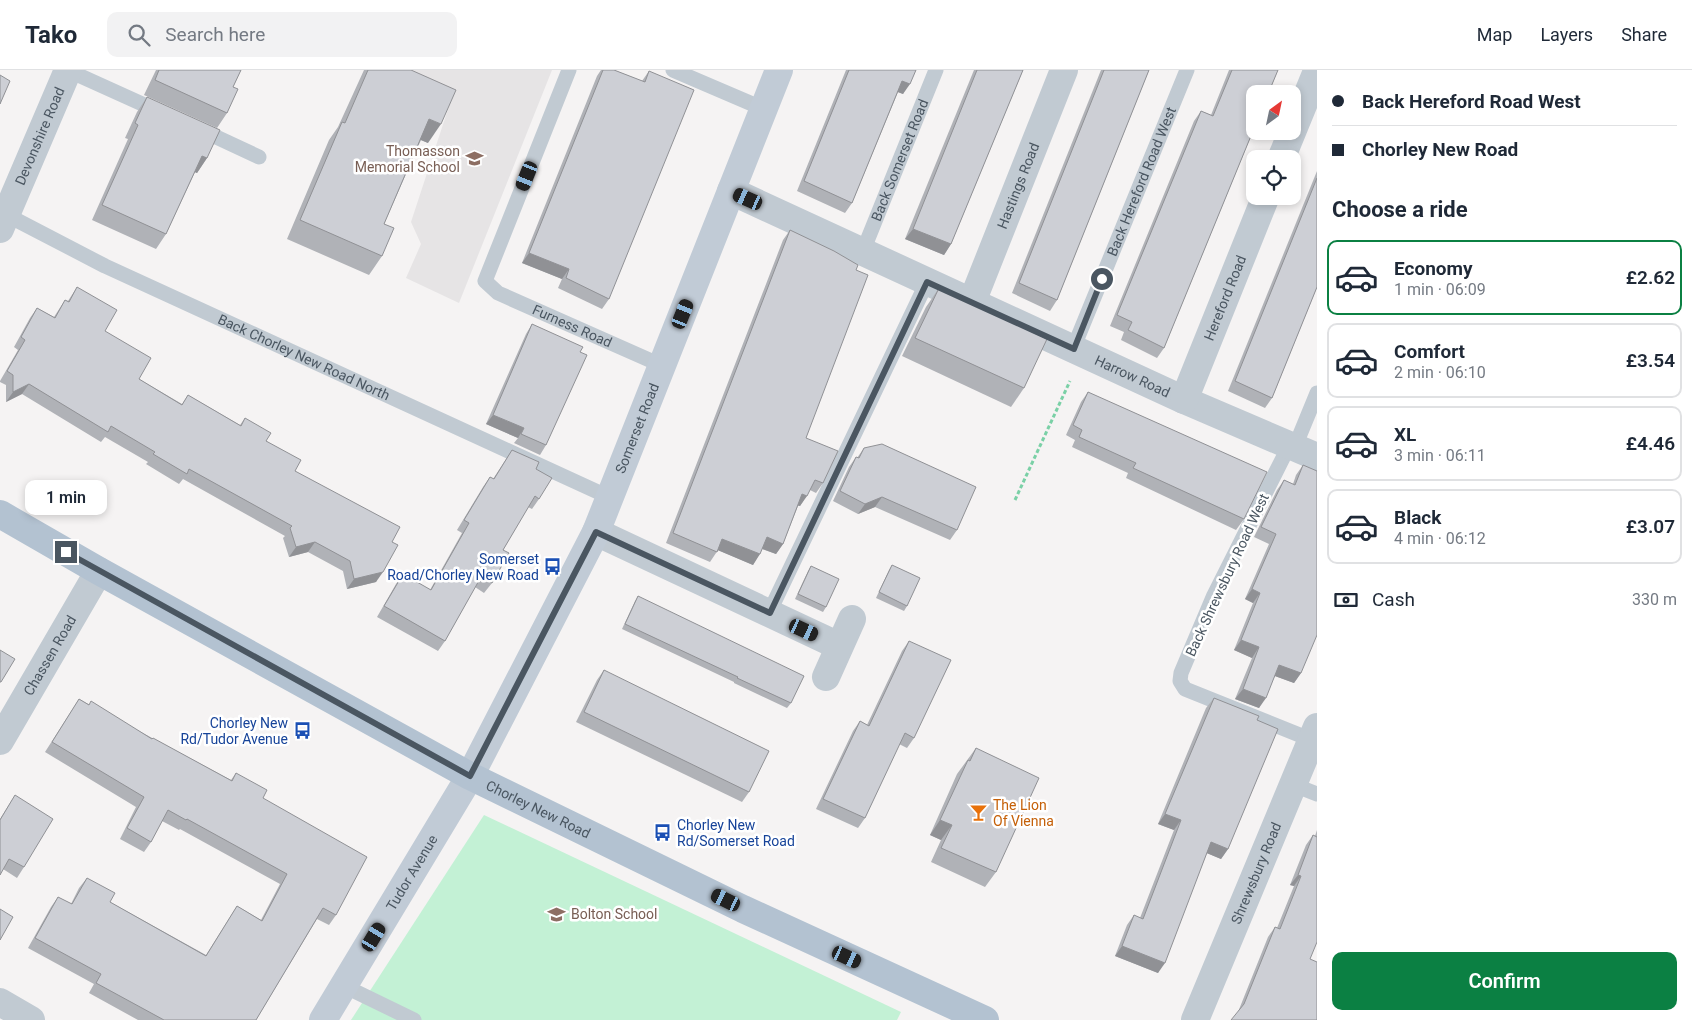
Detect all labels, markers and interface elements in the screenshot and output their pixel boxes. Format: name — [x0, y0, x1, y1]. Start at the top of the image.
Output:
search box — [107, 12, 457, 57]
text: Tako — [25, 21, 77, 49]
icon: search — [125, 21, 153, 49]
text: Search here — [165, 23, 265, 46]
text: Map — [1477, 24, 1512, 45]
text: Layers — [1540, 24, 1593, 45]
text: Share — [1621, 24, 1667, 45]
street label: Devonshire Road — [12, 85, 68, 188]
north arrow — [1246, 85, 1301, 140]
map controls — [1246, 85, 1301, 205]
text: Back Hereford Road West — [1362, 90, 1581, 113]
street label: Back Somerset Road — [868, 97, 931, 223]
street label: Back Hereford Road West — [1104, 104, 1179, 258]
text: Chorley New Road — [1362, 138, 1518, 161]
street label: Hastings Road — [994, 140, 1042, 231]
place label: Thomasson Memorial School — [355, 143, 460, 175]
school or university icon: Thomasson Memorial School — [464, 149, 484, 169]
button: locate — [1246, 150, 1301, 205]
car — [514, 159, 539, 193]
car — [731, 186, 764, 212]
text: Choose a ride — [1332, 197, 1468, 222]
street label: Hereford Road — [1201, 253, 1249, 343]
icon: car — [1334, 255, 1379, 300]
text: Economy — [1394, 257, 1473, 280]
text: £2.62 — [1626, 266, 1675, 289]
route start — [1091, 268, 1113, 290]
text: 1 min · 06:09 — [1394, 280, 1486, 299]
car — [670, 297, 695, 331]
street label: Furness Road — [530, 301, 615, 350]
street label: Back Chorley New Road North — [215, 311, 392, 403]
icon: car — [1334, 338, 1379, 383]
text: Comfort — [1394, 340, 1465, 363]
text: £3.54 — [1626, 349, 1675, 372]
street label: Harrow Road — [1092, 352, 1173, 400]
text: 2 min · 06:10 — [1394, 363, 1486, 382]
street label: Somerset Road — [612, 381, 662, 476]
icon: car — [1334, 421, 1379, 466]
text: XL — [1394, 423, 1416, 446]
text: £4.46 — [1626, 432, 1675, 455]
text: 3 min · 06:11 — [1394, 446, 1486, 465]
callout: 1 min — [25, 480, 107, 514]
text: 1 min — [46, 488, 86, 507]
street label: Back Shrewsbury Road West — [1182, 491, 1272, 659]
icon: car — [1334, 504, 1379, 549]
text: Black — [1394, 506, 1441, 529]
text: £3.07 — [1626, 515, 1675, 538]
text: 4 min · 06:12 — [1394, 529, 1486, 548]
route end — [55, 541, 77, 563]
place label: Somerset Road/Chorley New Road — [387, 551, 539, 583]
bus stop icon: Somerset Road/Chorley New Road — [543, 557, 563, 577]
icon: cash — [1332, 586, 1360, 614]
text: Cash — [1372, 588, 1415, 611]
text: 330 m — [1632, 590, 1677, 609]
street label: Chassen Road — [20, 613, 79, 698]
car — [787, 617, 820, 643]
place label: Chorley New Rd/Tudor Avenue — [180, 715, 288, 747]
bus stop icon: Chorley New Rd/Tudor Avenue — [292, 721, 312, 741]
street label: Chorley New Road — [483, 777, 593, 841]
place label: The Lion Of Vienna — [993, 797, 1054, 829]
bar icon: The Lion Of Vienna — [969, 803, 989, 823]
place label: Chorley New Rd/Somerset Road — [677, 817, 795, 849]
street label: Shrewsbury Road — [1228, 820, 1284, 926]
bus stop icon: Chorley New Rd/Somerset Road — [653, 823, 673, 843]
street label: Tudor Avenue — [383, 832, 441, 913]
car — [709, 887, 742, 913]
school or university icon: Bolton School — [547, 904, 567, 924]
place label: Bolton School — [571, 906, 657, 922]
car — [359, 920, 388, 954]
car — [830, 944, 863, 970]
button: Confirm — [1332, 952, 1677, 1010]

